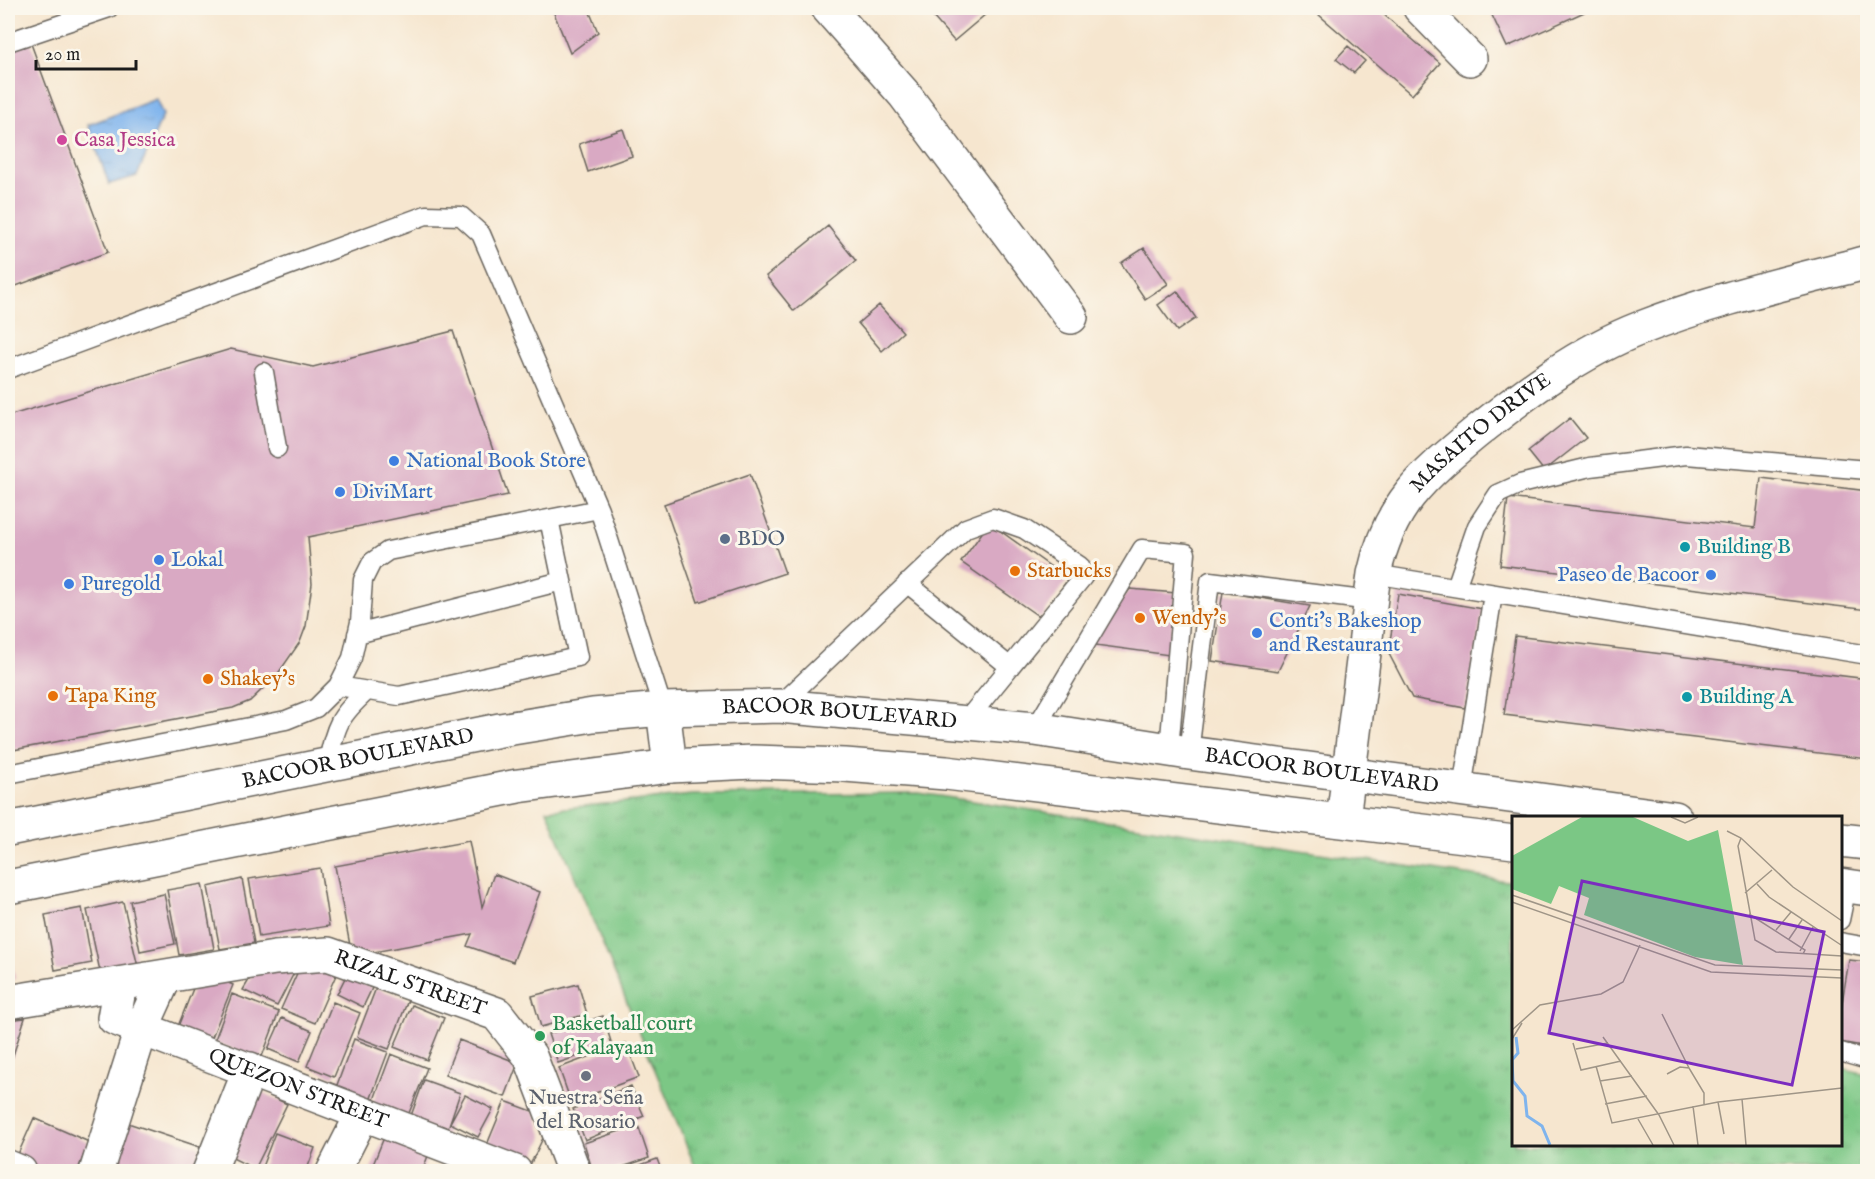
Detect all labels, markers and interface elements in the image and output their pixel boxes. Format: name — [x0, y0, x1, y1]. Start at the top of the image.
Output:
scale bar — [36, 33, 136, 71]
text: 20 m — [45, 44, 80, 67]
place label: Casa Jessica — [74, 127, 176, 154]
marker: Casa Jessica — [55, 133, 69, 147]
street label: MASAITO DRIVE — [1404, 367, 1556, 499]
place label: National Book Store — [406, 448, 586, 475]
marker: National Book Store — [387, 454, 401, 468]
place label: DiviMart — [352, 479, 433, 506]
marker: DiviMart — [333, 485, 347, 499]
place label: BDO — [737, 526, 785, 553]
marker: BDO — [718, 532, 732, 546]
place label: Building B — [1697, 534, 1791, 561]
marker: Building B — [1678, 540, 1692, 554]
place label: Lokal — [171, 547, 224, 574]
marker: Lokal — [152, 553, 166, 567]
place label: Starbucks — [1027, 558, 1111, 585]
place label: Paseo de Bacoor — [1557, 562, 1699, 589]
marker: Starbucks — [1008, 564, 1022, 578]
marker: Paseo de Bacoor — [1704, 568, 1718, 582]
place label: Puregold — [81, 571, 162, 598]
marker: Puregold — [62, 577, 76, 591]
place label: Wendy's — [1152, 605, 1226, 632]
place label: Conti's Bakeshop and Restaurant — [1269, 608, 1422, 659]
marker: Wendy's — [1133, 611, 1147, 625]
marker: Conti's Bakeshop and Restaurant — [1250, 626, 1264, 640]
place label: Shakey's — [220, 666, 295, 693]
marker: Shakey's — [201, 672, 215, 686]
place label: Tapa King — [65, 683, 157, 710]
place label: Building A — [1699, 684, 1794, 711]
marker: Tapa King — [46, 689, 60, 703]
marker: Building A — [1680, 690, 1694, 704]
street label: BACOOR BOULEVARD — [721, 692, 958, 735]
street label: BACOOR BOULEVARD — [240, 722, 476, 795]
street label: BACOOR BOULEVARD — [1203, 742, 1440, 800]
inset map — [1512, 816, 1842, 1146]
street label: RIZAL STREET — [330, 944, 491, 1023]
place label: Basketball court of Kalayaan — [552, 1011, 693, 1062]
marker: Basketball court of Kalayaan — [533, 1029, 547, 1043]
street label: QUEZON STREET — [205, 1042, 393, 1136]
marker: Nuestra Seña del Rosario — [579, 1069, 593, 1083]
place label: Nuestra Seña del Rosario — [529, 1085, 644, 1136]

